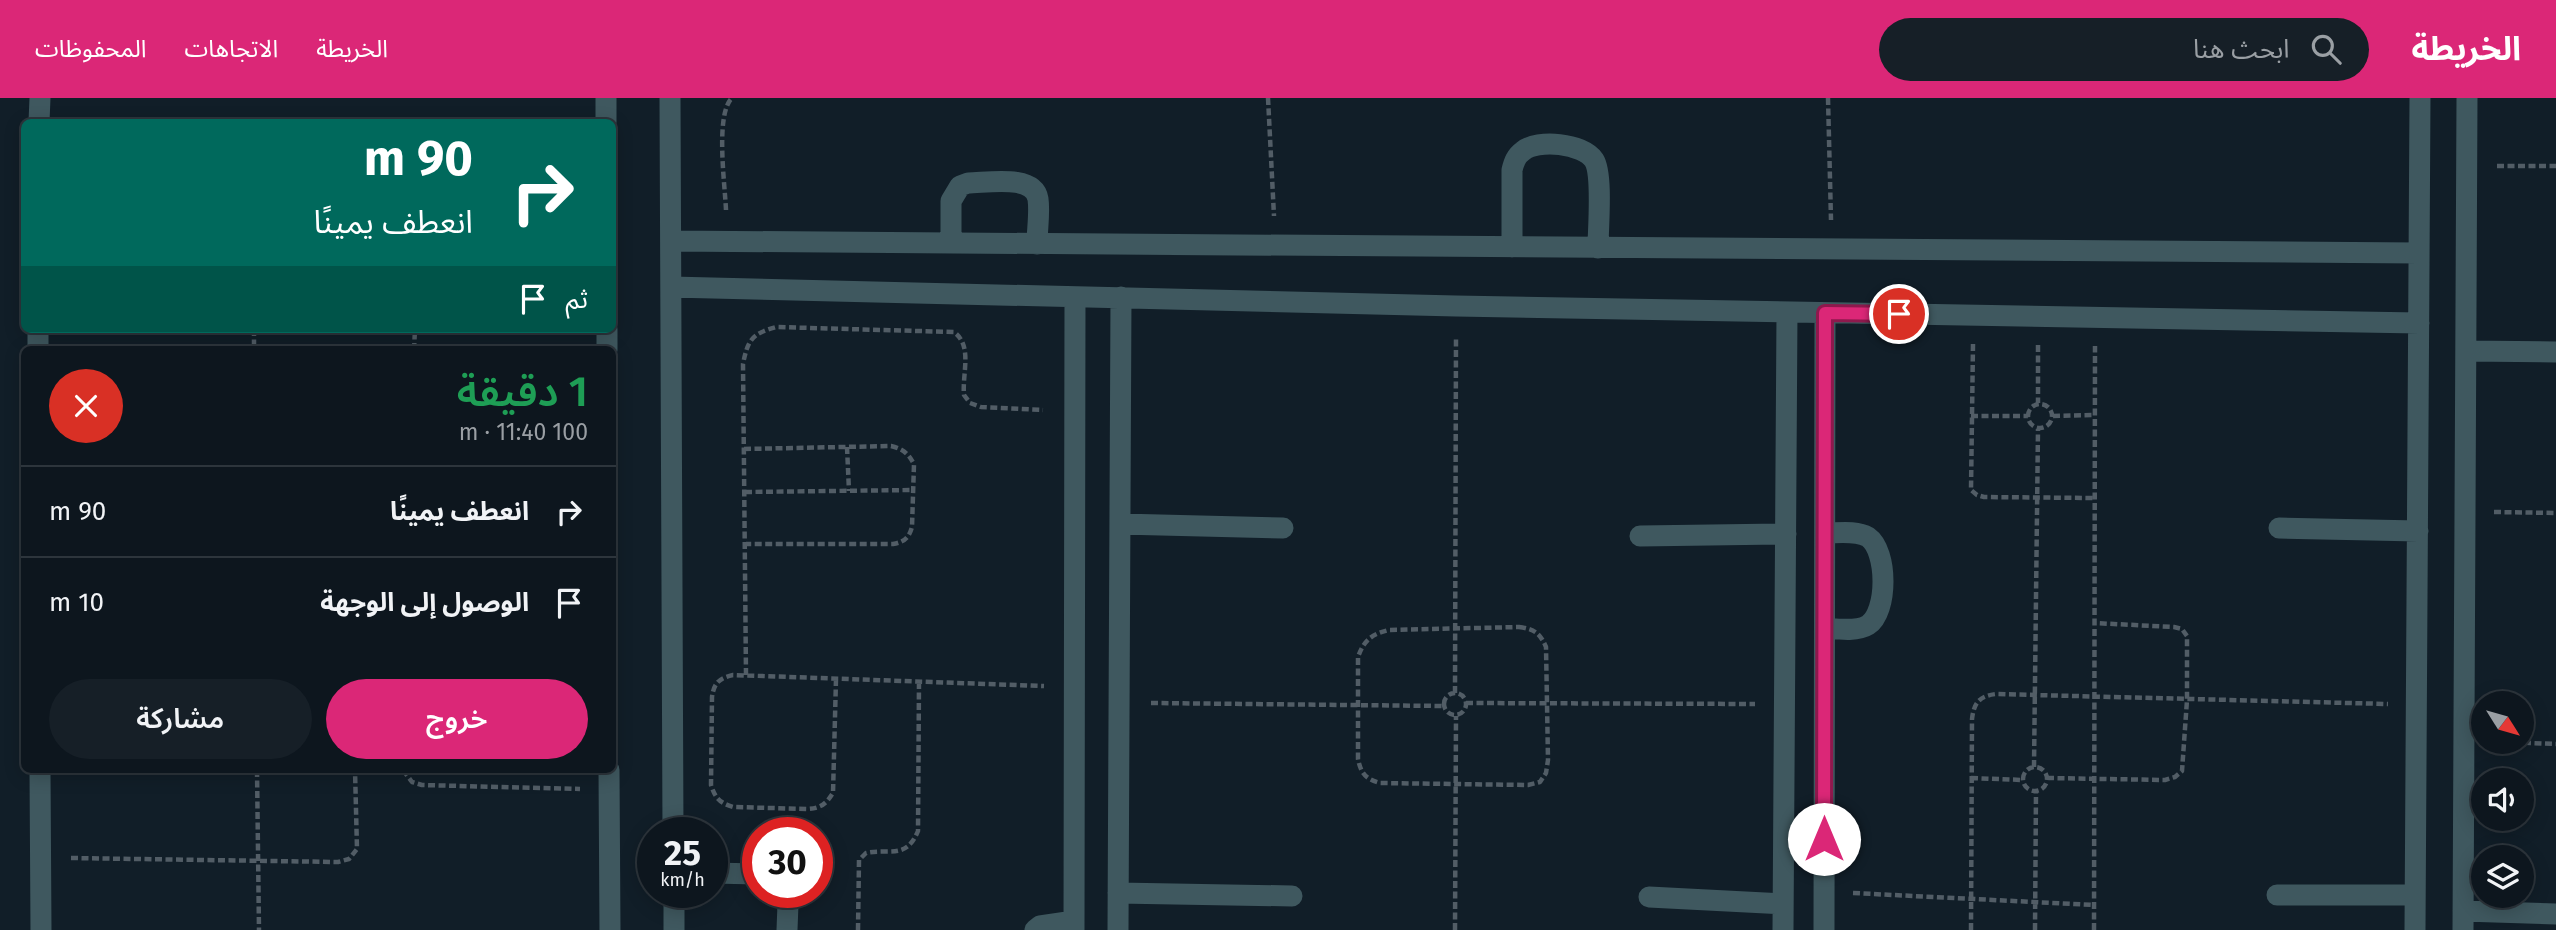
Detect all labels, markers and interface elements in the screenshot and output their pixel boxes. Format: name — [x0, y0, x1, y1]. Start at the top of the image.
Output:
search box — [1879, 18, 2369, 81]
text: الخريطة — [2411, 29, 2521, 69]
icon: search — [2307, 30, 2345, 68]
text: ابحث هنا — [2193, 34, 2289, 65]
text: المحفوظات — [35, 35, 146, 63]
text: الاتجاهات — [184, 35, 278, 63]
text: الخريطة — [316, 35, 388, 63]
text: 90 m — [364, 129, 473, 188]
icon: right — [497, 147, 588, 238]
text: انعطف يمينًا — [313, 203, 473, 241]
icon: arrive — [514, 280, 552, 318]
text: ثم — [566, 284, 588, 315]
pin — [1869, 284, 1929, 344]
icon: arrive — [1880, 295, 1918, 333]
text: 1 دقيقة — [457, 367, 588, 417]
button: close — [49, 369, 123, 443]
text: 100 m · 11:40 — [459, 418, 588, 446]
icon: right — [550, 493, 588, 531]
text: 90 m — [49, 496, 106, 527]
text: انعطف يمينًا — [390, 496, 529, 527]
icon: arrive — [550, 584, 588, 622]
text: 10 m — [49, 587, 104, 618]
text: الوصول إلى الوجهة — [320, 587, 529, 618]
button: مشاركة — [49, 679, 312, 759]
button: خروج — [326, 679, 588, 759]
north arrow — [2471, 691, 2534, 754]
map controls — [2471, 691, 2534, 908]
button: sound — [2471, 768, 2534, 831]
position arrow — [1787, 802, 1861, 876]
speed limit sign: 30 — [742, 817, 833, 908]
text: 25 — [664, 832, 701, 874]
button: layers — [2471, 845, 2534, 908]
text: km/h — [660, 869, 705, 891]

